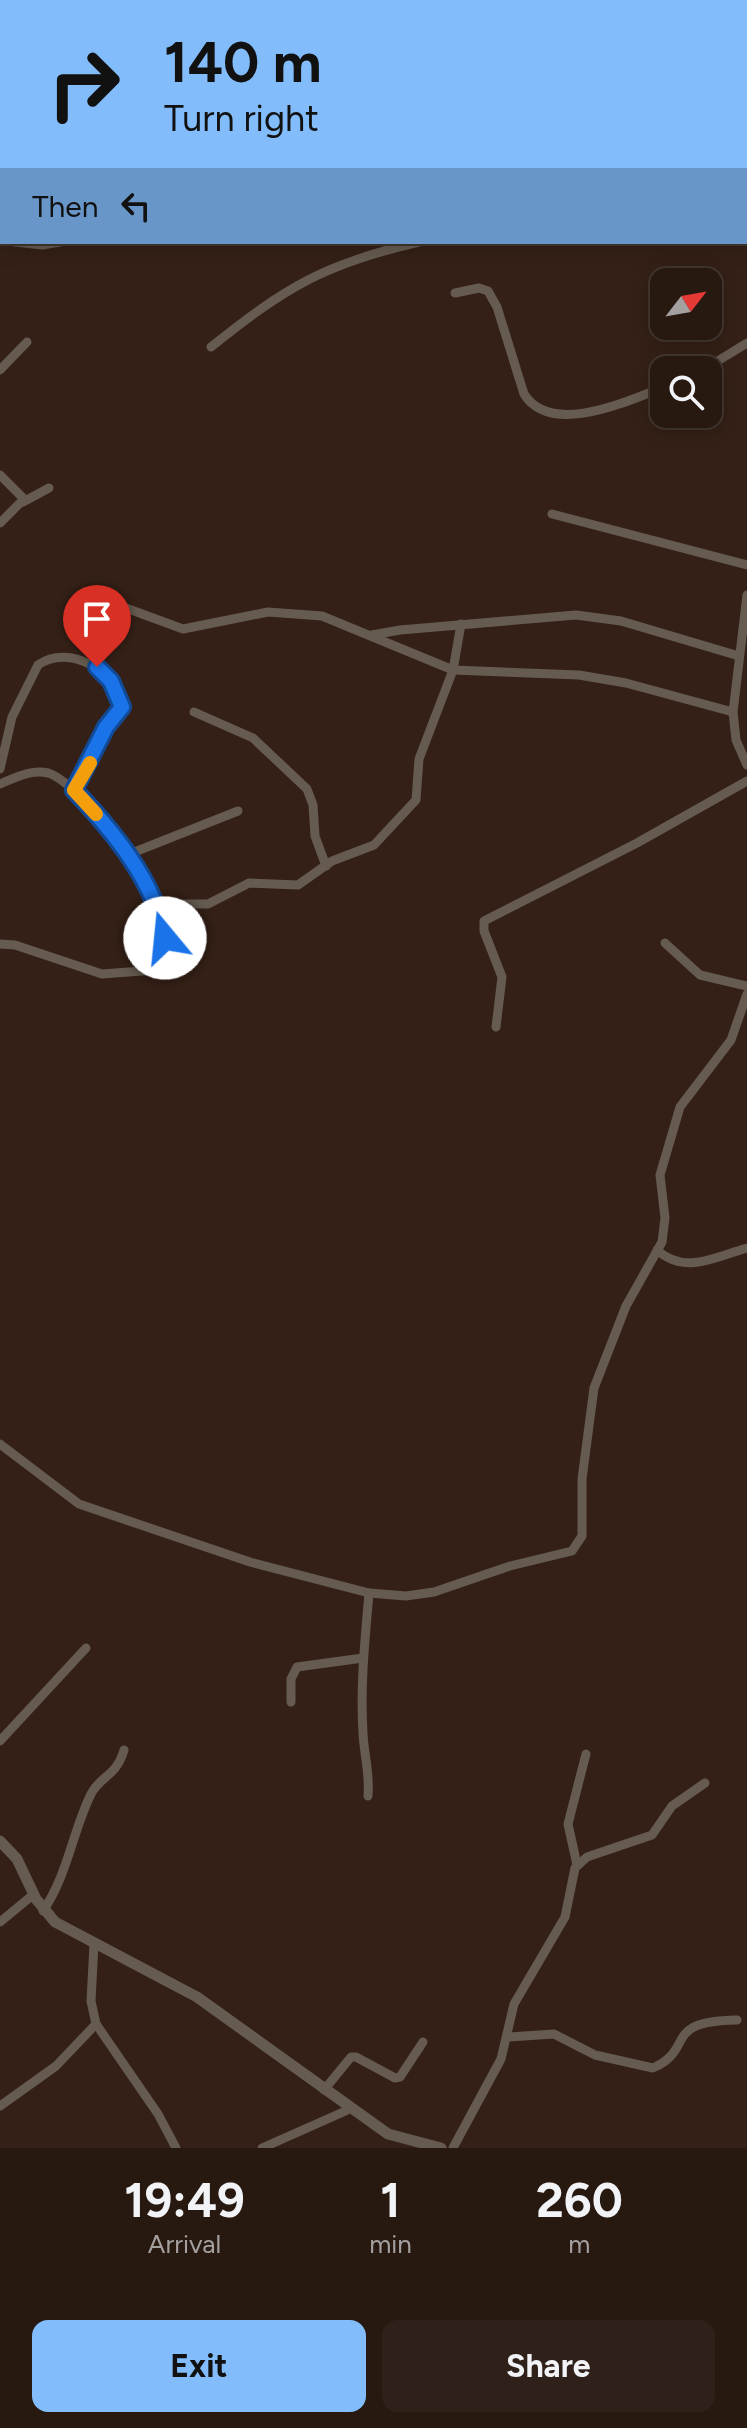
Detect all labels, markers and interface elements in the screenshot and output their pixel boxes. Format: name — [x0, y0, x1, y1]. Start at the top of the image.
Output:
text: 140 m — [164, 29, 322, 96]
icon: right — [32, 32, 136, 136]
text: Turn right — [164, 97, 319, 140]
icon: left — [114, 184, 158, 228]
text: Then — [32, 188, 98, 225]
north arrow — [650, 268, 722, 340]
map controls — [650, 268, 722, 428]
button: search — [650, 356, 722, 428]
pin — [63, 585, 131, 667]
icon: arrive — [75, 597, 119, 641]
position arrow — [123, 896, 207, 980]
text: 19:49 — [124, 2171, 245, 2229]
text: 1 — [380, 2171, 401, 2229]
text: 260 — [536, 2171, 623, 2229]
text: Arrival — [148, 2228, 221, 2260]
text: min — [369, 2228, 412, 2260]
text: m — [568, 2228, 590, 2260]
button: Exit — [32, 2320, 366, 2412]
button: Share — [382, 2320, 715, 2412]

